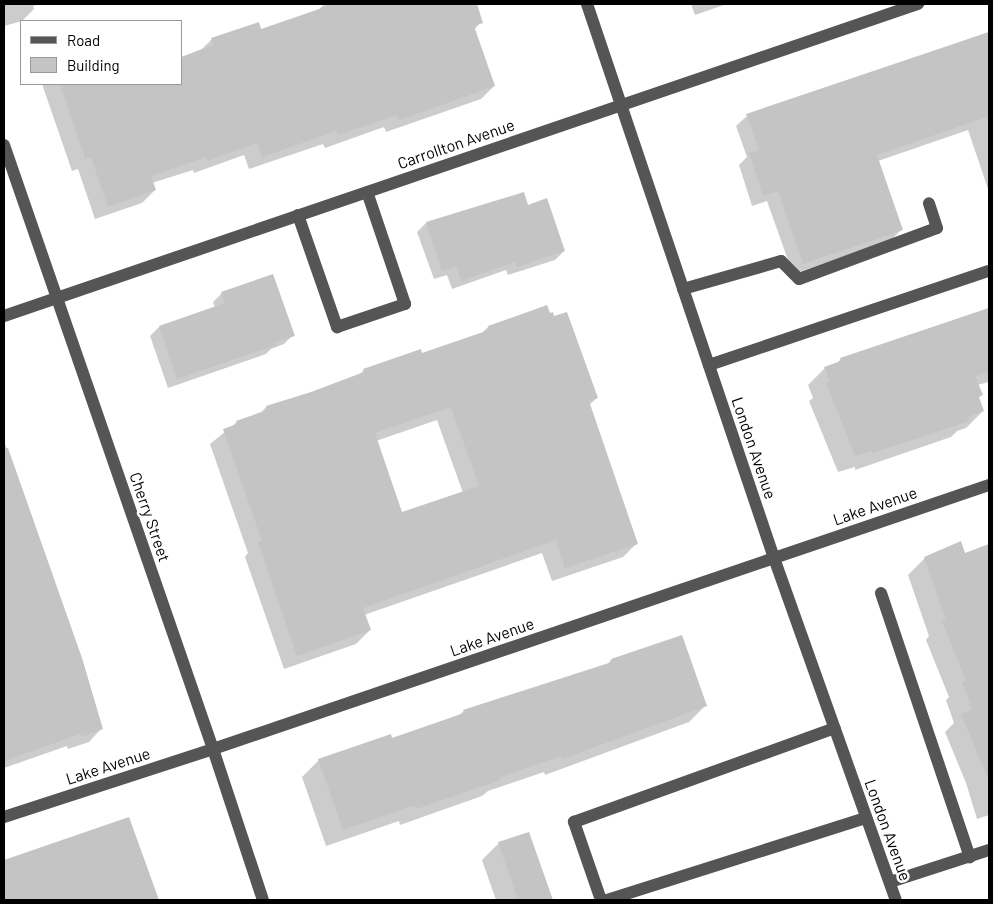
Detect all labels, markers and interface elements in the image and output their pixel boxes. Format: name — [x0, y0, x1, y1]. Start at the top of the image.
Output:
legend — [20, 20, 182, 85]
text: Road — [67, 31, 100, 49]
text: Building — [67, 56, 120, 74]
street label: Carrollton Avenue — [395, 115, 517, 173]
street label: London Avenue — [728, 395, 780, 501]
street label: Cherry Street — [126, 470, 174, 564]
street label: Lake Avenue — [830, 483, 920, 529]
street label: Lake Avenue — [447, 614, 537, 660]
street label: Lake Avenue — [63, 743, 153, 789]
street label: London Avenue — [861, 777, 915, 883]

